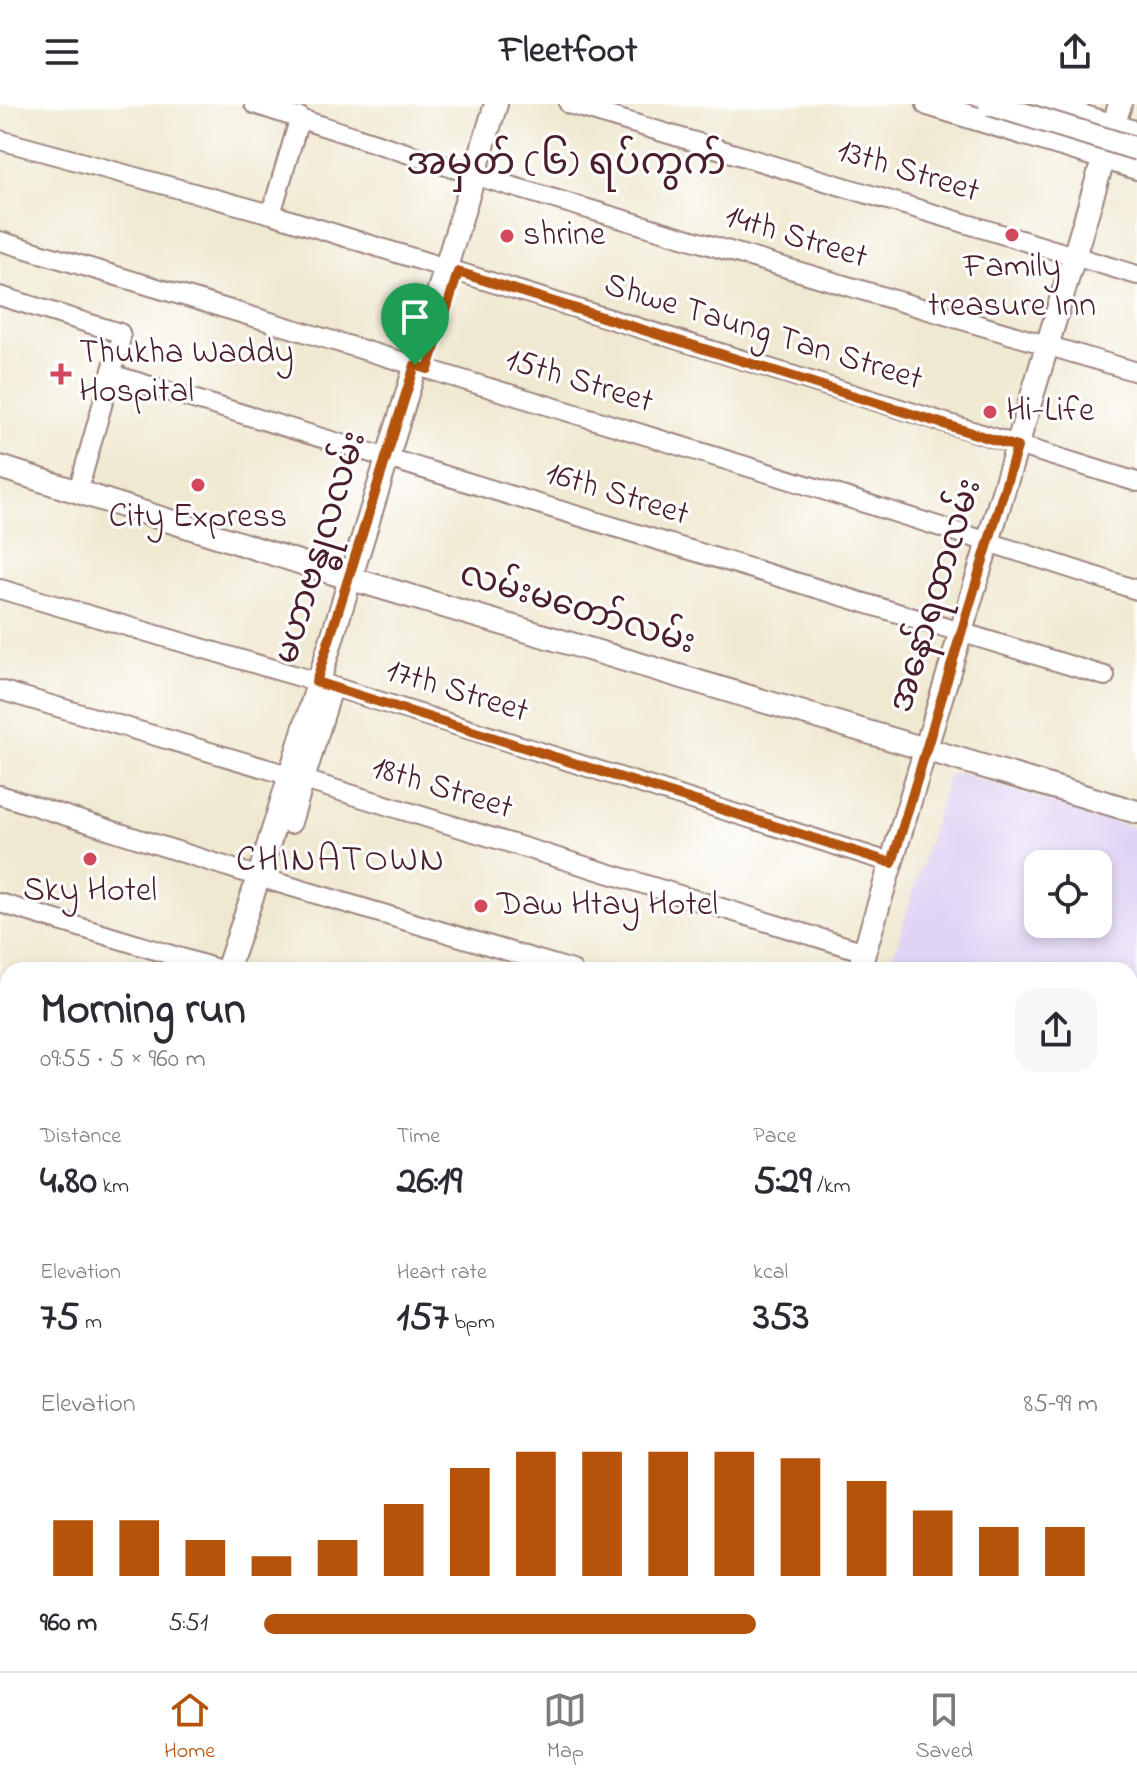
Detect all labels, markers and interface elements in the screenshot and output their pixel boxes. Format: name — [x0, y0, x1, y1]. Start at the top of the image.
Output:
text: Fleetfoot — [500, 26, 637, 79]
icon: menu — [40, 30, 84, 74]
icon: share — [1053, 30, 1097, 74]
street label: 13th Street — [831, 127, 985, 217]
district label: အမှတ် (၆) ရပ်ကွက် — [406, 135, 726, 193]
street label: 14th Street — [719, 193, 873, 283]
place label: shrine — [523, 211, 606, 261]
marker: Family treasure Inn — [1003, 226, 1021, 244]
marker: shrine — [498, 227, 516, 245]
place label: Family treasure Inn — [928, 243, 1096, 332]
street label: Shwe Taung Tan Street — [598, 261, 928, 405]
pin — [381, 283, 449, 365]
icon: arrive — [393, 295, 437, 339]
place label: Thukha Waddy Hospital — [79, 329, 294, 418]
street label: 15th Street — [499, 336, 659, 428]
marker: Thukha Waddy Hospital — [50, 363, 72, 385]
place label: Hi-Life — [1006, 387, 1095, 437]
marker: Hi-Life — [981, 403, 999, 421]
street label: မဟာဗန္ဓုလလမ်း — [260, 424, 381, 671]
street label: 16th Street — [539, 450, 695, 540]
street label: အနော်ရထာလမ်း — [875, 472, 996, 719]
marker: City Express — [189, 476, 207, 494]
place label: City Express — [109, 493, 287, 543]
street label: လမ်းမတော်လမ်း — [453, 548, 702, 670]
street label: 17th Street — [380, 647, 534, 737]
street label: 18th Street — [365, 744, 519, 834]
district label: CHINATOWN — [236, 835, 446, 888]
marker: Sky Hotel — [81, 850, 99, 868]
map controls — [1024, 850, 1112, 938]
button: locate — [1024, 850, 1112, 938]
place label: Sky Hotel — [23, 867, 157, 917]
place label: Daw Htay Hotel — [496, 881, 718, 931]
marker: Daw Htay Hotel — [472, 897, 490, 915]
text: Morning run — [40, 979, 246, 1043]
button: share — [1014, 988, 1098, 1072]
text: 09:55 · 5 × 960 m — [40, 1041, 206, 1079]
text: Distance — [40, 1121, 121, 1153]
text: Time — [397, 1121, 440, 1153]
text: Pace — [753, 1121, 796, 1153]
text: 4.80 — [40, 1153, 97, 1212]
text: 26:19 — [397, 1153, 462, 1212]
text: 5:29 — [753, 1153, 812, 1212]
text: km — [97, 1171, 129, 1203]
text: /km — [812, 1171, 851, 1203]
text: Elevation — [40, 1257, 121, 1289]
text: Heart rate — [397, 1257, 487, 1289]
text: kcal — [753, 1257, 788, 1289]
text: 75 — [40, 1289, 79, 1348]
text: 157 — [397, 1289, 449, 1348]
text: 353 — [753, 1289, 809, 1348]
text: m — [79, 1307, 102, 1339]
text: bpm — [449, 1307, 495, 1339]
text: Elevation — [40, 1386, 136, 1424]
text: 85–99 m — [1024, 1386, 1098, 1424]
text: 960 m — [40, 1605, 97, 1643]
text: 5:51 — [168, 1605, 208, 1643]
tab: Home — [164, 1688, 215, 1768]
tab: Map — [543, 1688, 587, 1768]
tab: Saved — [916, 1688, 973, 1768]

